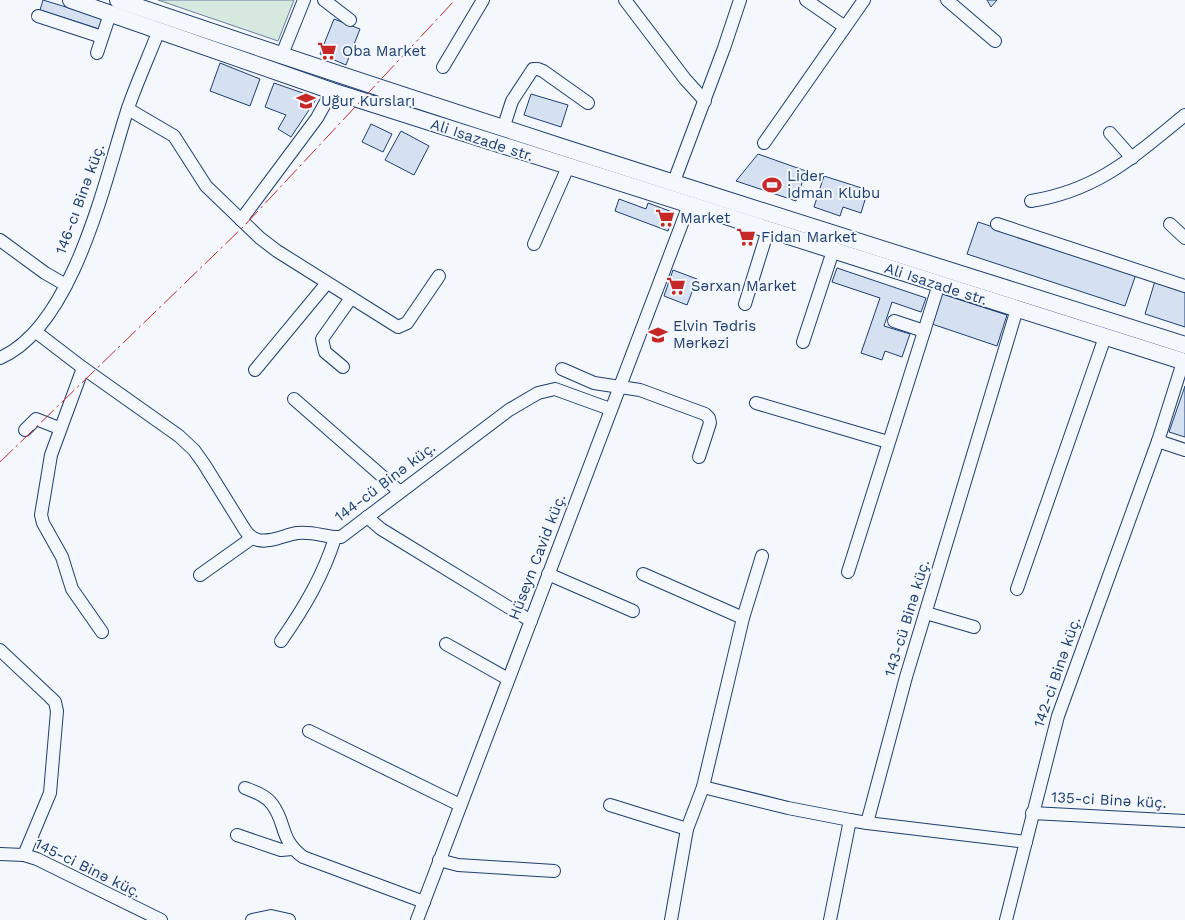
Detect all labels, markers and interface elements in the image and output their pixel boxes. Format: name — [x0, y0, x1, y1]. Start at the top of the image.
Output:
supermarket icon: Oba Market — [316, 40, 338, 62]
place label: Oba Market — [342, 42, 427, 60]
school or university icon: Uğur Kursları — [295, 90, 317, 112]
place label: Uğur Kursları — [321, 92, 415, 110]
street label: Ali Isazade str. — [428, 115, 536, 165]
street label: 146-cı Binə küç. — [52, 141, 108, 257]
place label: Lider İdman Klubu — [787, 167, 880, 202]
sports icon: Lider İdman Klubu — [761, 174, 783, 196]
supermarket icon: Market — [654, 207, 676, 229]
place label: Market — [680, 209, 731, 227]
supermarket icon: Fidan Market — [735, 226, 757, 248]
place label: Fidan Market — [761, 228, 857, 246]
street label: Ali Isazade str. — [882, 259, 990, 309]
supermarket icon: Sərxan Market — [665, 275, 687, 297]
place label: Sərxan Market — [691, 277, 797, 295]
place label: Elvin Tədris Mərkəzi — [673, 317, 756, 352]
school or university icon: Elvin Tədris Mərkəzi — [647, 324, 669, 346]
street label: 144-cü Binə küç. — [331, 438, 439, 526]
street label: Hüseyn Cavid küç. — [505, 491, 569, 623]
street label: 143-cü Binə küç. — [881, 557, 933, 679]
street label: 142-ci Binə küç. — [1030, 614, 1084, 730]
street label: 135-ci Binə küç. — [1051, 788, 1167, 812]
street label: 145-ci Binə küç. — [32, 835, 144, 901]

